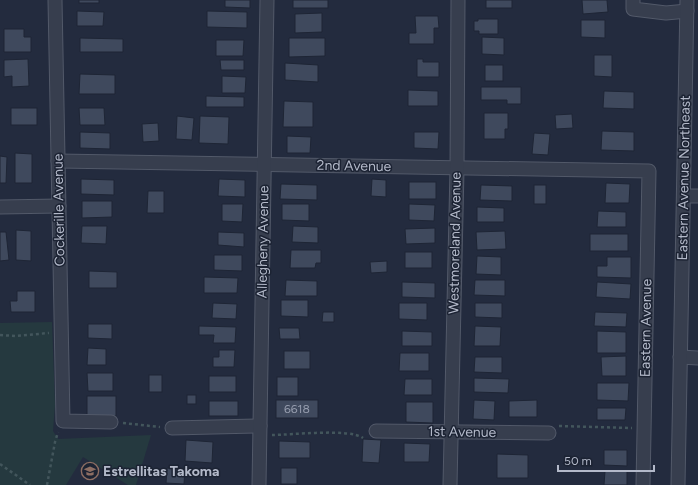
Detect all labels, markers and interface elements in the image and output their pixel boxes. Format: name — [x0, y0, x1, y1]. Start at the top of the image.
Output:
street label: Eastern Avenue Northeast — [674, 95, 694, 261]
street label: Cockerille Avenue — [50, 153, 68, 266]
street label: 2nd Avenue — [317, 157, 392, 175]
street label: Westmoreland Avenue — [445, 172, 465, 314]
street label: Allegheny Avenue — [254, 185, 272, 299]
street label: Eastern Avenue — [637, 278, 655, 377]
house number: 6618 — [284, 402, 310, 416]
street label: 1st Avenue — [428, 423, 497, 441]
scale bar — [558, 447, 654, 473]
text: 50 m — [564, 454, 592, 468]
school or university icon: Estrellitas Takoma — [80, 461, 100, 481]
place label: Estrellitas Takoma — [103, 463, 220, 480]

